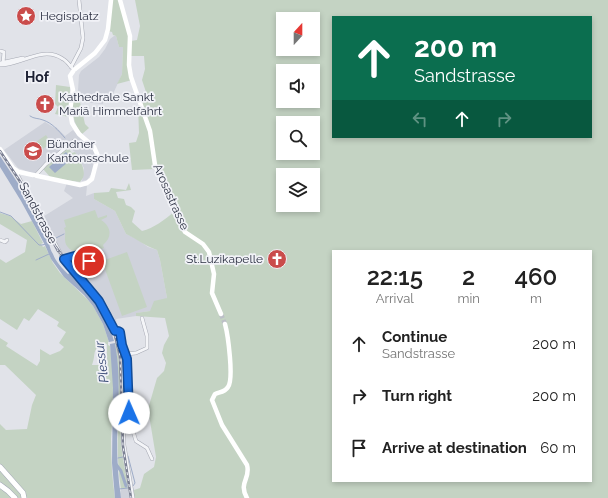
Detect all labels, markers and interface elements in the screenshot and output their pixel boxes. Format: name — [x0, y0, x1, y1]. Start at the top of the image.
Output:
place icon: Hegisplatz — [15, 5, 37, 27]
place label: Hegisplatz — [40, 9, 99, 23]
north arrow — [276, 12, 320, 56]
map controls — [276, 12, 320, 212]
text: 200 m — [414, 31, 497, 64]
icon: ahead — [348, 32, 400, 84]
button: sound — [276, 64, 320, 108]
text: Sandstrasse — [414, 65, 515, 86]
district label: Hof — [25, 69, 50, 85]
place label: Kathedrale Sankt Mariä Himmelfahrt — [59, 90, 162, 118]
church icon: Kathedrale Sankt Mariä Himmelfahrt — [34, 93, 56, 115]
icon: left — [409, 108, 431, 130]
icon: ahead — [451, 108, 473, 130]
icon: right — [493, 108, 515, 130]
button: search — [276, 116, 320, 160]
place label: Bündner Kantonsschule — [47, 137, 129, 165]
school or university icon: Bündner Kantonsschule — [22, 140, 44, 162]
street label: Arosastrasse — [150, 162, 192, 232]
button: layers — [276, 168, 320, 212]
street label: Sandstrasse — [16, 180, 60, 246]
pin — [72, 244, 106, 278]
church icon: St.Luzikapelle — [266, 248, 288, 270]
icon: arrive — [78, 250, 100, 272]
place label: St.Luzikapelle — [186, 252, 263, 266]
text: 22:15 — [367, 262, 423, 291]
text: 2 — [462, 262, 475, 291]
text: 460 — [514, 262, 557, 291]
text: Arrival — [376, 291, 414, 306]
text: min — [457, 291, 480, 306]
text: m — [530, 291, 542, 306]
text: Continue — [382, 328, 447, 346]
icon: ahead — [348, 333, 370, 355]
text: 200 m — [532, 335, 576, 353]
water label: Plessur — [91, 340, 112, 384]
text: Sandstrasse — [382, 346, 455, 361]
icon: right — [348, 385, 370, 407]
text: Turn right — [382, 387, 452, 405]
text: 200 m — [532, 387, 576, 405]
position arrow — [108, 392, 150, 434]
icon: arrive — [348, 437, 370, 459]
text: Arrive at destination — [382, 439, 527, 457]
text: 60 m — [540, 439, 576, 457]

